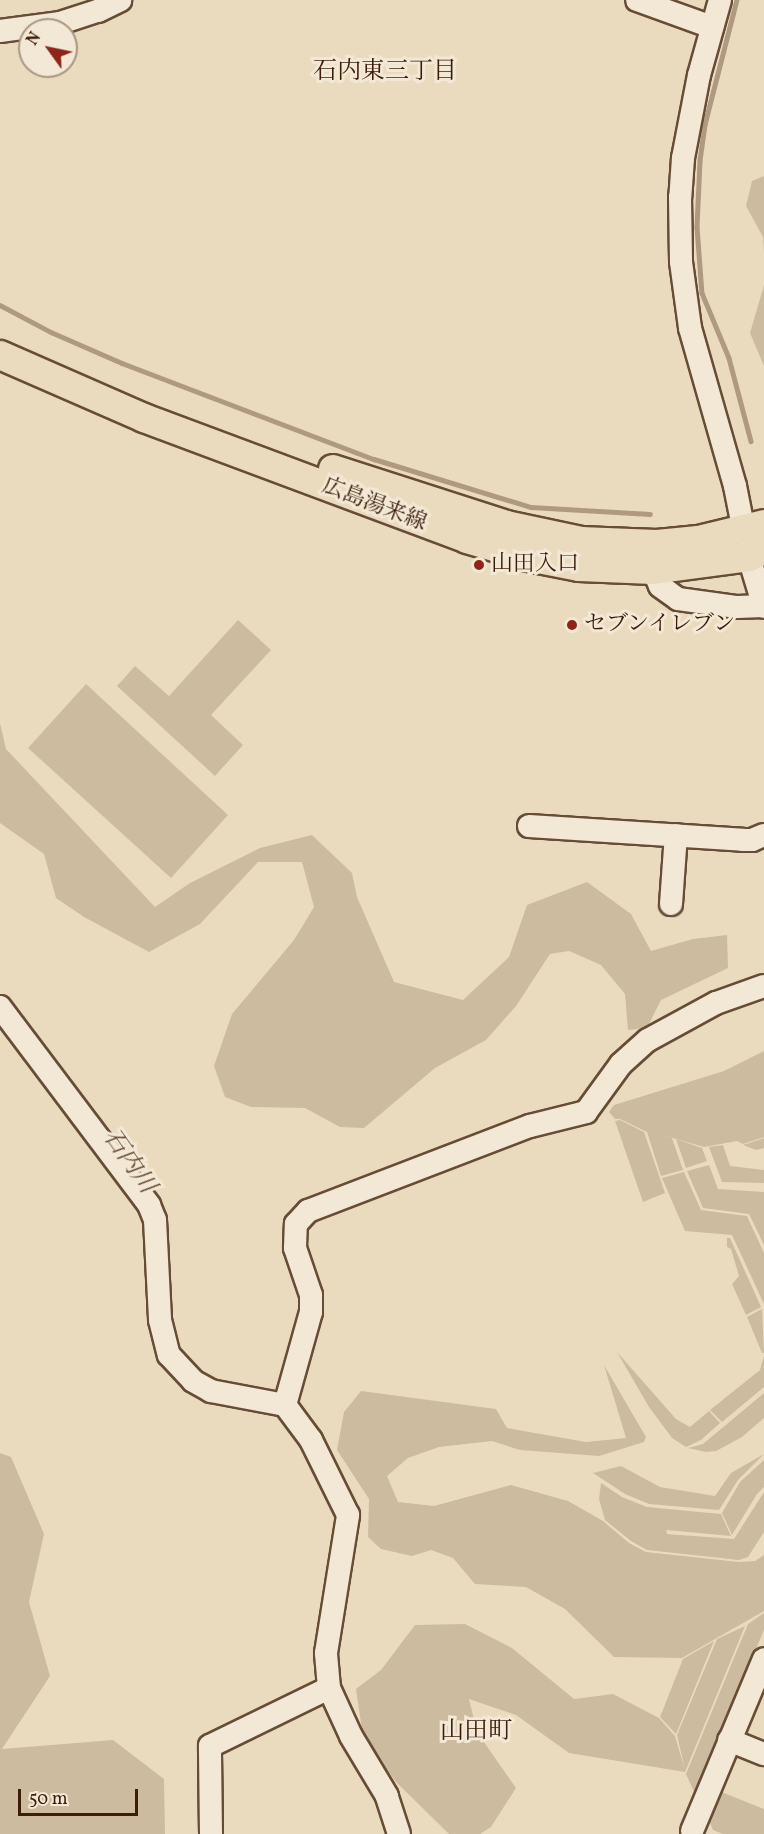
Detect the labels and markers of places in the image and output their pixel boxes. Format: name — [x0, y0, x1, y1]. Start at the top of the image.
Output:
place label: 山田入口 — [491, 552, 579, 578]
marker: 山田入口 — [472, 558, 486, 572]
place label: セブンイレブン — [584, 612, 738, 638]
marker: セブンイレブン — [565, 618, 579, 632]

